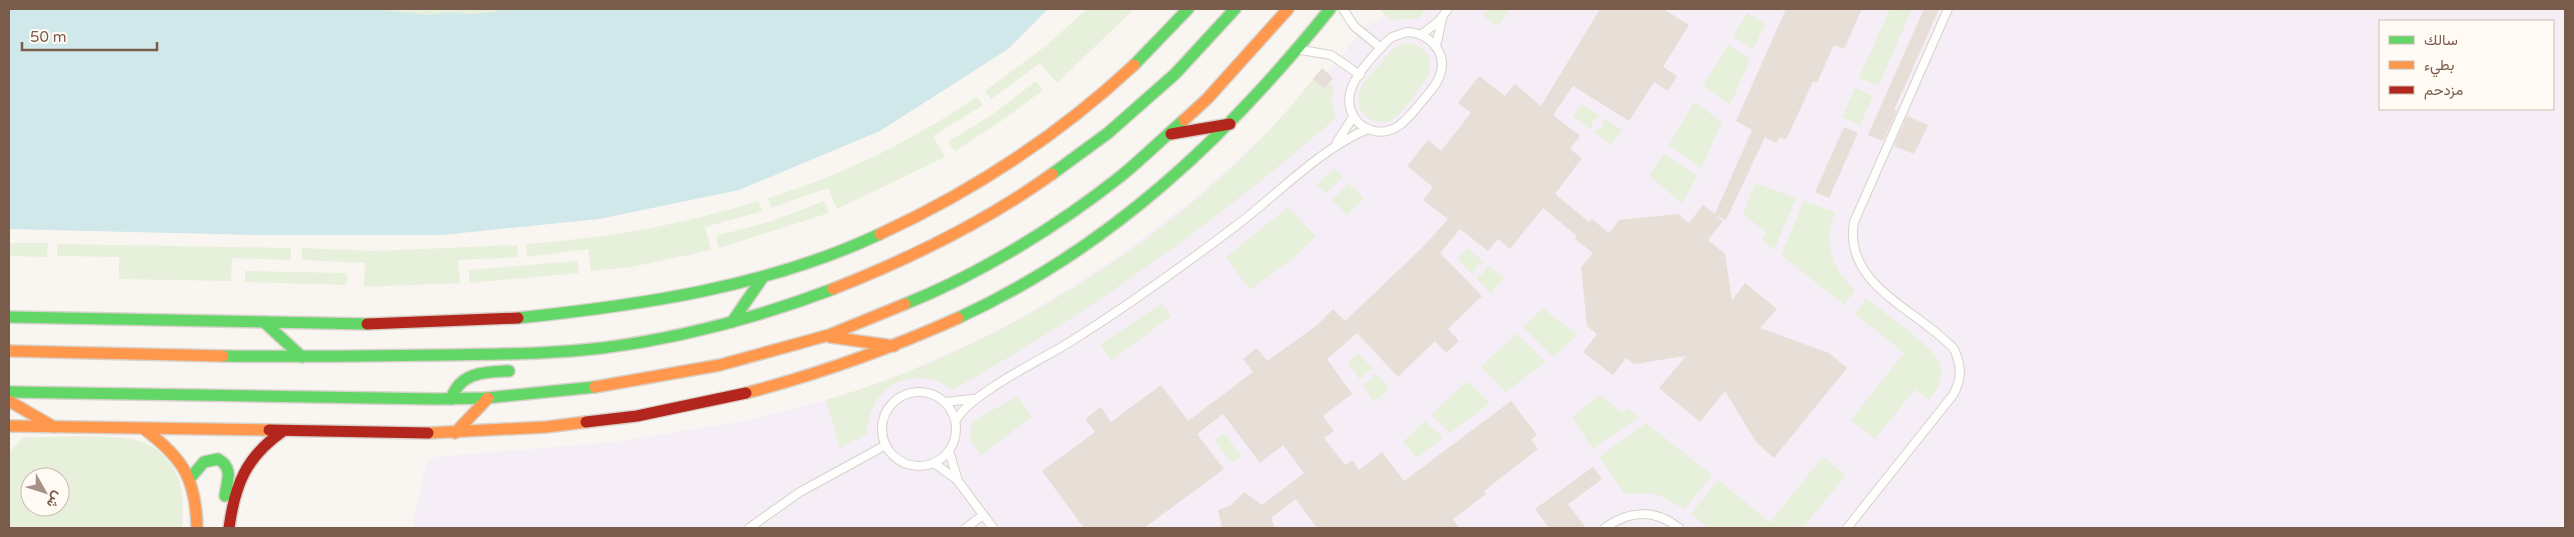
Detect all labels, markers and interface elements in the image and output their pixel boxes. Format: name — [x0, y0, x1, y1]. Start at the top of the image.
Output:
scale bar — [22, 20, 158, 52]
legend — [2379, 20, 2554, 110]
text: 50 m — [30, 28, 67, 46]
text: سالك — [2424, 31, 2458, 49]
text: بطيء — [2424, 56, 2454, 78]
text: مزدحم — [2424, 81, 2463, 100]
north arrow — [20, 467, 70, 517]
text: ش — [43, 488, 67, 512]

